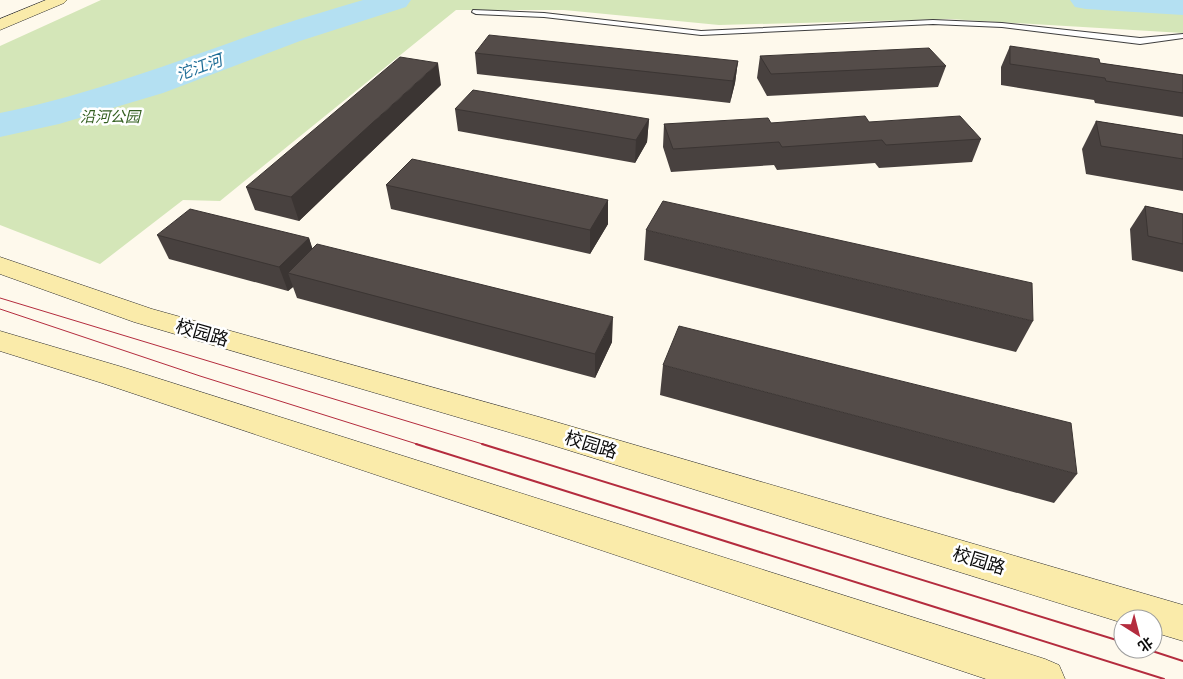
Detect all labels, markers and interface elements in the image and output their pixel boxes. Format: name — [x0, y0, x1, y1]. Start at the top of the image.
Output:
water label: 沱江河 — [174, 50, 227, 84]
park label: 沿河公园 — [80, 109, 142, 125]
street label: 校园路 — [173, 316, 231, 350]
street label: 校园路 — [562, 428, 620, 462]
street label: 校园路 — [950, 544, 1008, 578]
north arrow — [1113, 609, 1163, 659]
text: 北 — [1135, 634, 1156, 655]

